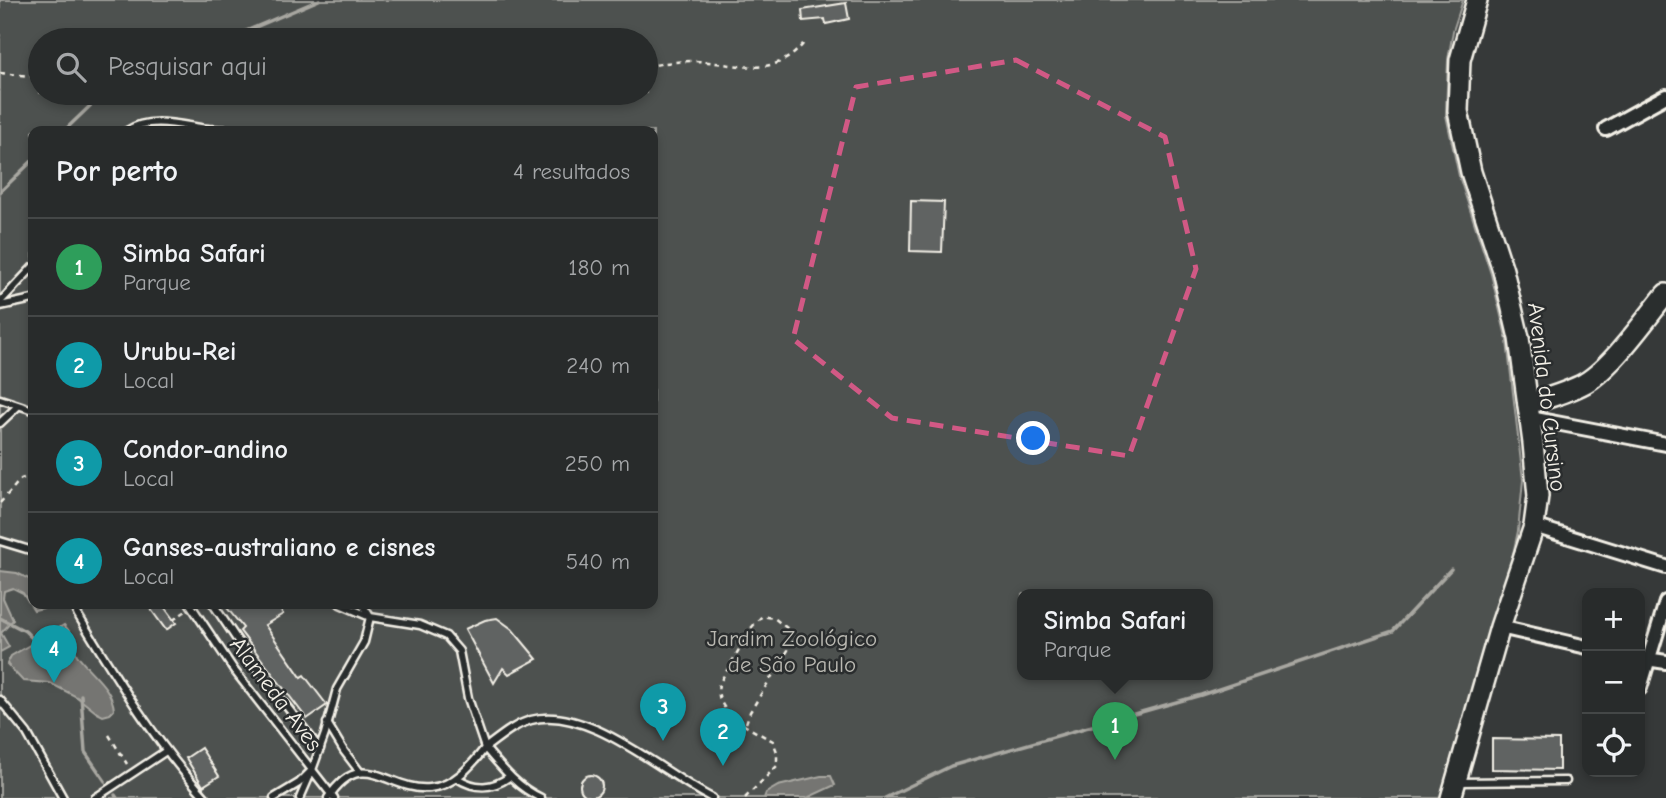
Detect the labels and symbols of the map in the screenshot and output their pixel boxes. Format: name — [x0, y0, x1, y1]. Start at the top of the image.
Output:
street label: Avenida do Cursino — [1522, 301, 1572, 493]
your location — [1016, 421, 1050, 455]
pin: 4 — [31, 625, 77, 683]
park label: Jardim Zoológico de São Paulo — [707, 625, 877, 678]
street label: Alameda Aves — [224, 631, 328, 757]
pin: 3 — [640, 683, 686, 741]
pin: 1 — [1092, 702, 1138, 760]
pin: 2 — [700, 708, 746, 766]

